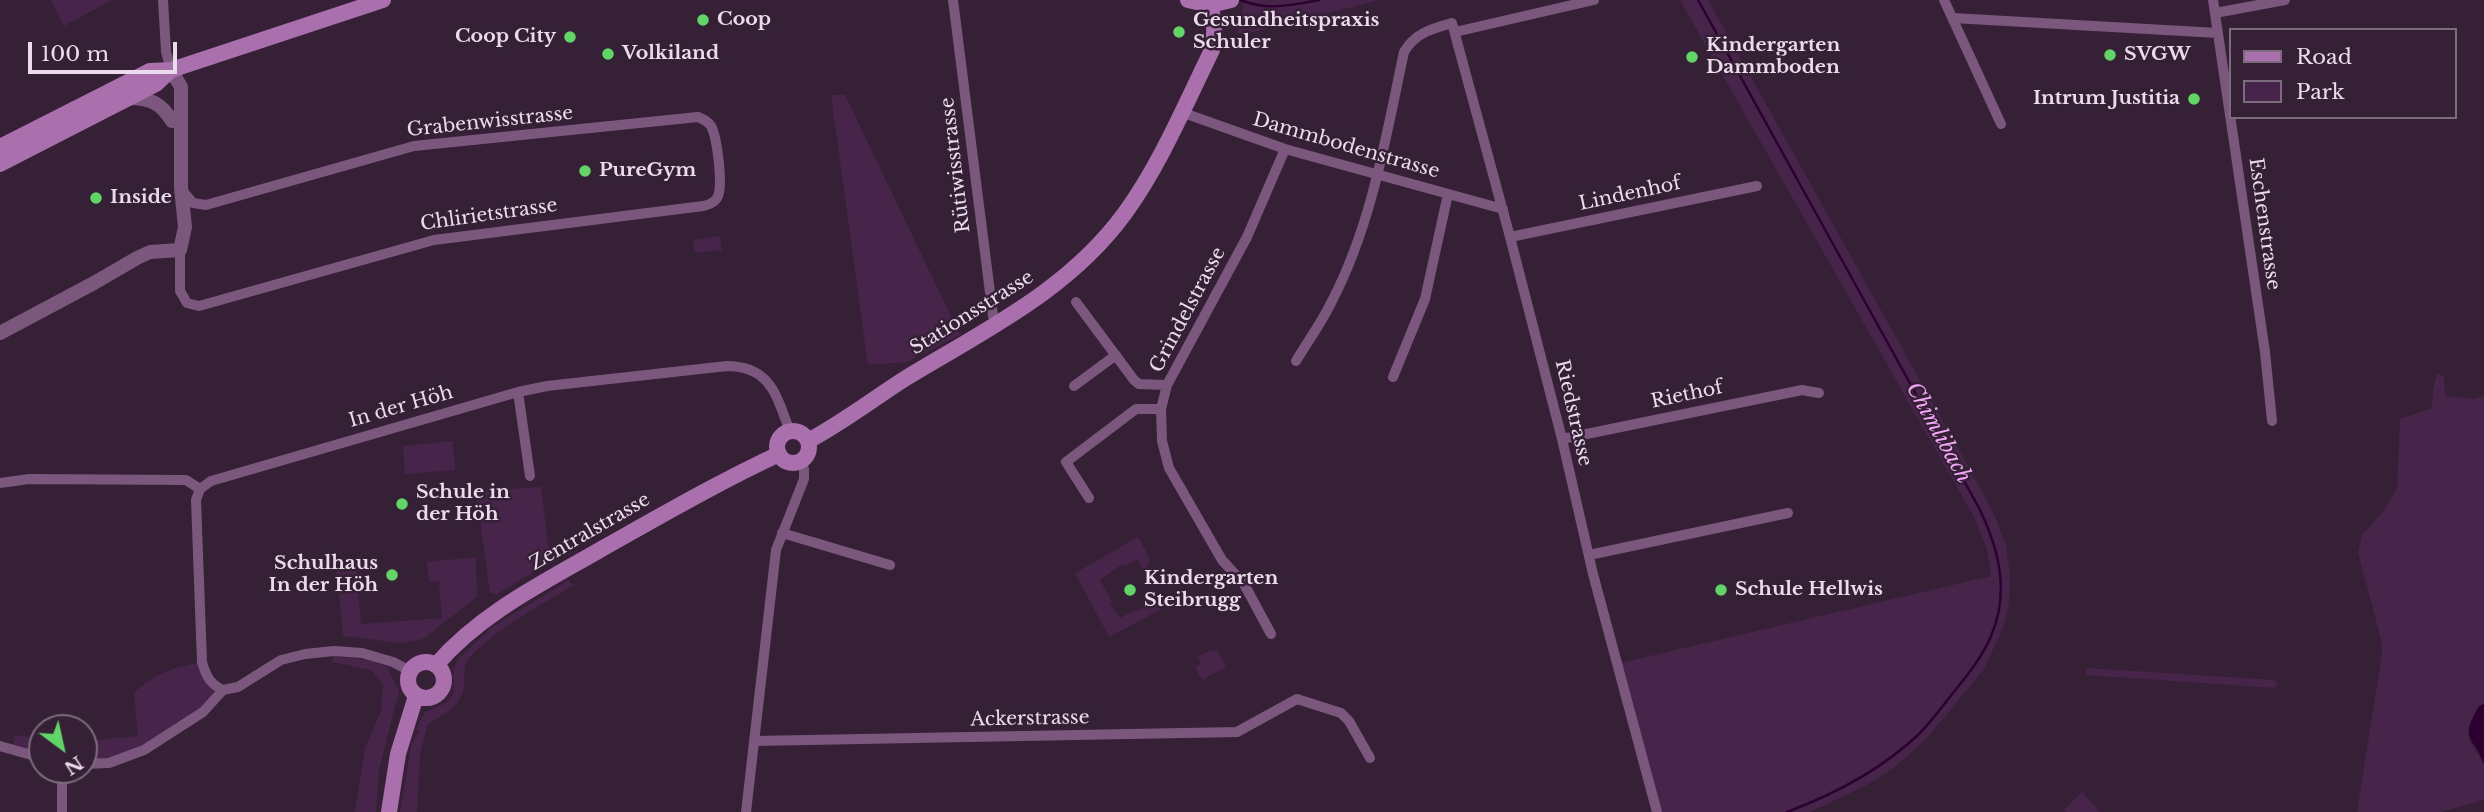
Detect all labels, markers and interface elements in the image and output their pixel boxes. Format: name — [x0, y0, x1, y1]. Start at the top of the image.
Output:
place label: Coop — [717, 9, 771, 31]
place label: Gesundheitspraxis Schuler — [1193, 10, 1379, 54]
marker: Coop — [695, 12, 711, 28]
marker: Gesundheitspraxis Schuler — [1171, 24, 1187, 40]
place label: Coop City — [455, 26, 556, 48]
scale bar — [32, 28, 180, 72]
legend — [2228, 28, 2456, 119]
marker: Coop City — [562, 29, 578, 45]
place label: Kindergarten Dammboden — [1706, 35, 1840, 79]
text: 100 m — [41, 41, 109, 67]
place label: Volkiland — [622, 43, 719, 65]
place label: SVGW — [2124, 44, 2191, 66]
text: Road — [2296, 44, 2352, 70]
marker: Volkiland — [600, 46, 616, 62]
marker: SVGW — [2102, 47, 2118, 63]
marker: Kindergarten Dammboden — [1684, 49, 1700, 65]
text: Park — [2296, 79, 2345, 105]
place label: Intrum Justitia — [2033, 88, 2180, 110]
marker: Intrum Justitia — [2186, 91, 2202, 107]
street label: Rütiwisstrasse — [936, 96, 976, 234]
street label: Grabenwisstrasse — [406, 102, 574, 142]
street label: Dammbodenstrasse — [1250, 108, 1442, 184]
street label: Eschenstrasse — [2243, 156, 2285, 292]
place label: PureGym — [599, 160, 696, 182]
marker: PureGym — [577, 163, 593, 179]
street label: Lindenhof — [1577, 172, 1683, 216]
place label: Inside — [110, 187, 172, 209]
marker: Inside — [88, 190, 104, 206]
street label: Chlirietstrasse — [419, 194, 559, 236]
street label: Grindelstrasse — [1145, 243, 1231, 377]
street label: Stationsstrasse — [906, 266, 1038, 360]
street label: Riedstrasse — [1550, 357, 1596, 469]
street label: Riethof — [1649, 376, 1725, 414]
water label: Chimlibach — [1900, 378, 1976, 488]
street label: In der Höh — [346, 381, 456, 433]
place label: Schule in der Höh — [416, 482, 510, 526]
street label: Zentralstrasse — [526, 488, 654, 576]
marker: Schule in der Höh — [394, 496, 410, 512]
place label: Schulhaus In der Höh — [269, 553, 378, 597]
marker: Schulhaus In der Höh — [384, 567, 400, 583]
place label: Kindergarten Steibrugg — [1144, 568, 1278, 612]
place label: Schule Hellwis — [1735, 579, 1883, 601]
marker: Kindergarten Steibrugg — [1122, 582, 1138, 598]
marker: Schule Hellwis — [1713, 582, 1729, 598]
street label: Ackerstrasse — [970, 707, 1090, 731]
north arrow — [28, 714, 98, 784]
text: N — [60, 751, 87, 780]

